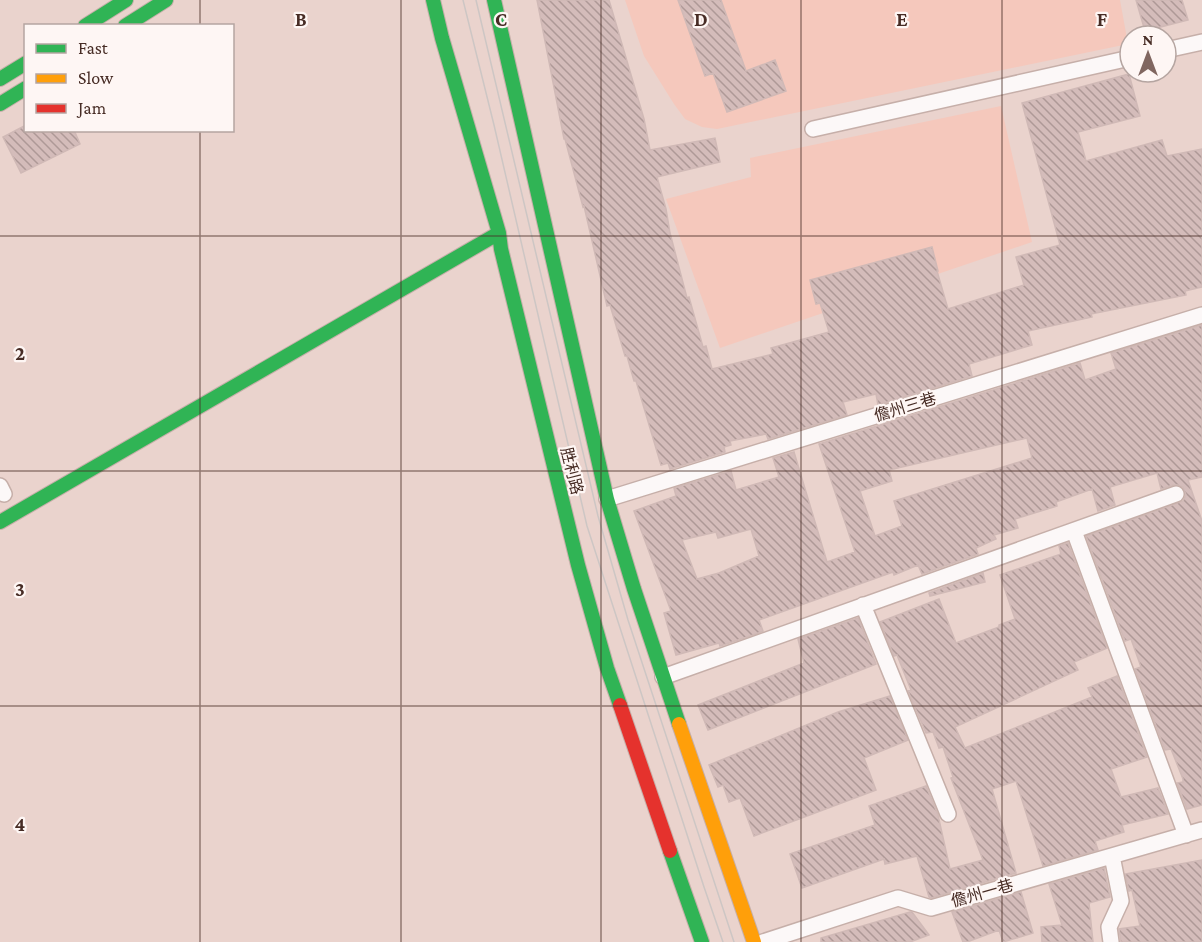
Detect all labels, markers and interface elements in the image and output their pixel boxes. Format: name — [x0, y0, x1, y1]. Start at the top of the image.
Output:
text: B — [295, 8, 307, 30]
text: C — [495, 8, 507, 30]
text: D — [694, 8, 708, 30]
text: E — [896, 8, 908, 30]
text: F — [1097, 8, 1108, 30]
legend — [24, 24, 234, 132]
north arrow — [1118, 24, 1178, 84]
text: N — [1143, 31, 1154, 48]
text: Fast — [78, 38, 109, 58]
text: Slow — [78, 68, 114, 88]
text: Jam — [76, 98, 107, 118]
text: 2 — [15, 342, 25, 364]
street label: 儋州三巷 — [872, 390, 938, 424]
street label: 胜利路 — [558, 446, 586, 496]
text: 3 — [15, 578, 25, 600]
text: 4 — [15, 813, 26, 835]
street label: 儋州一巷 — [949, 876, 1015, 910]

